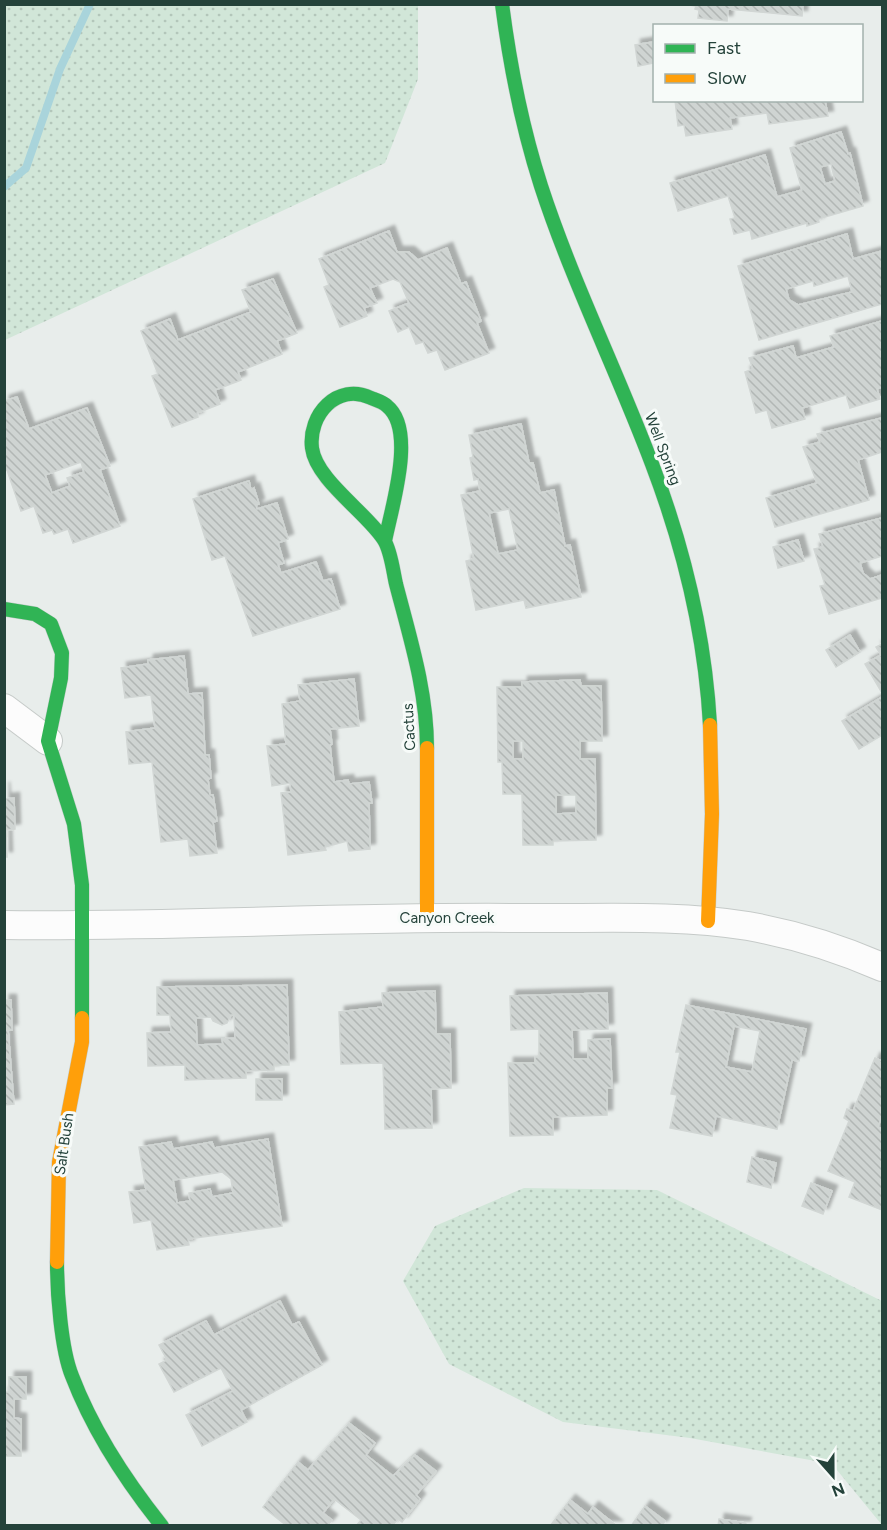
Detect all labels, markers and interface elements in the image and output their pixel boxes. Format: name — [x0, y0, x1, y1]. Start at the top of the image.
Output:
legend — [653, 24, 863, 102]
text: Fast — [707, 37, 741, 59]
text: Slow — [707, 67, 746, 89]
street label: Well Spring — [641, 410, 685, 488]
street label: Cactus — [399, 703, 419, 751]
street label: Canyon Creek — [400, 909, 495, 927]
street label: Salt Bush — [51, 1112, 77, 1176]
north arrow — [803, 1446, 863, 1506]
text: N — [829, 1478, 847, 1501]

